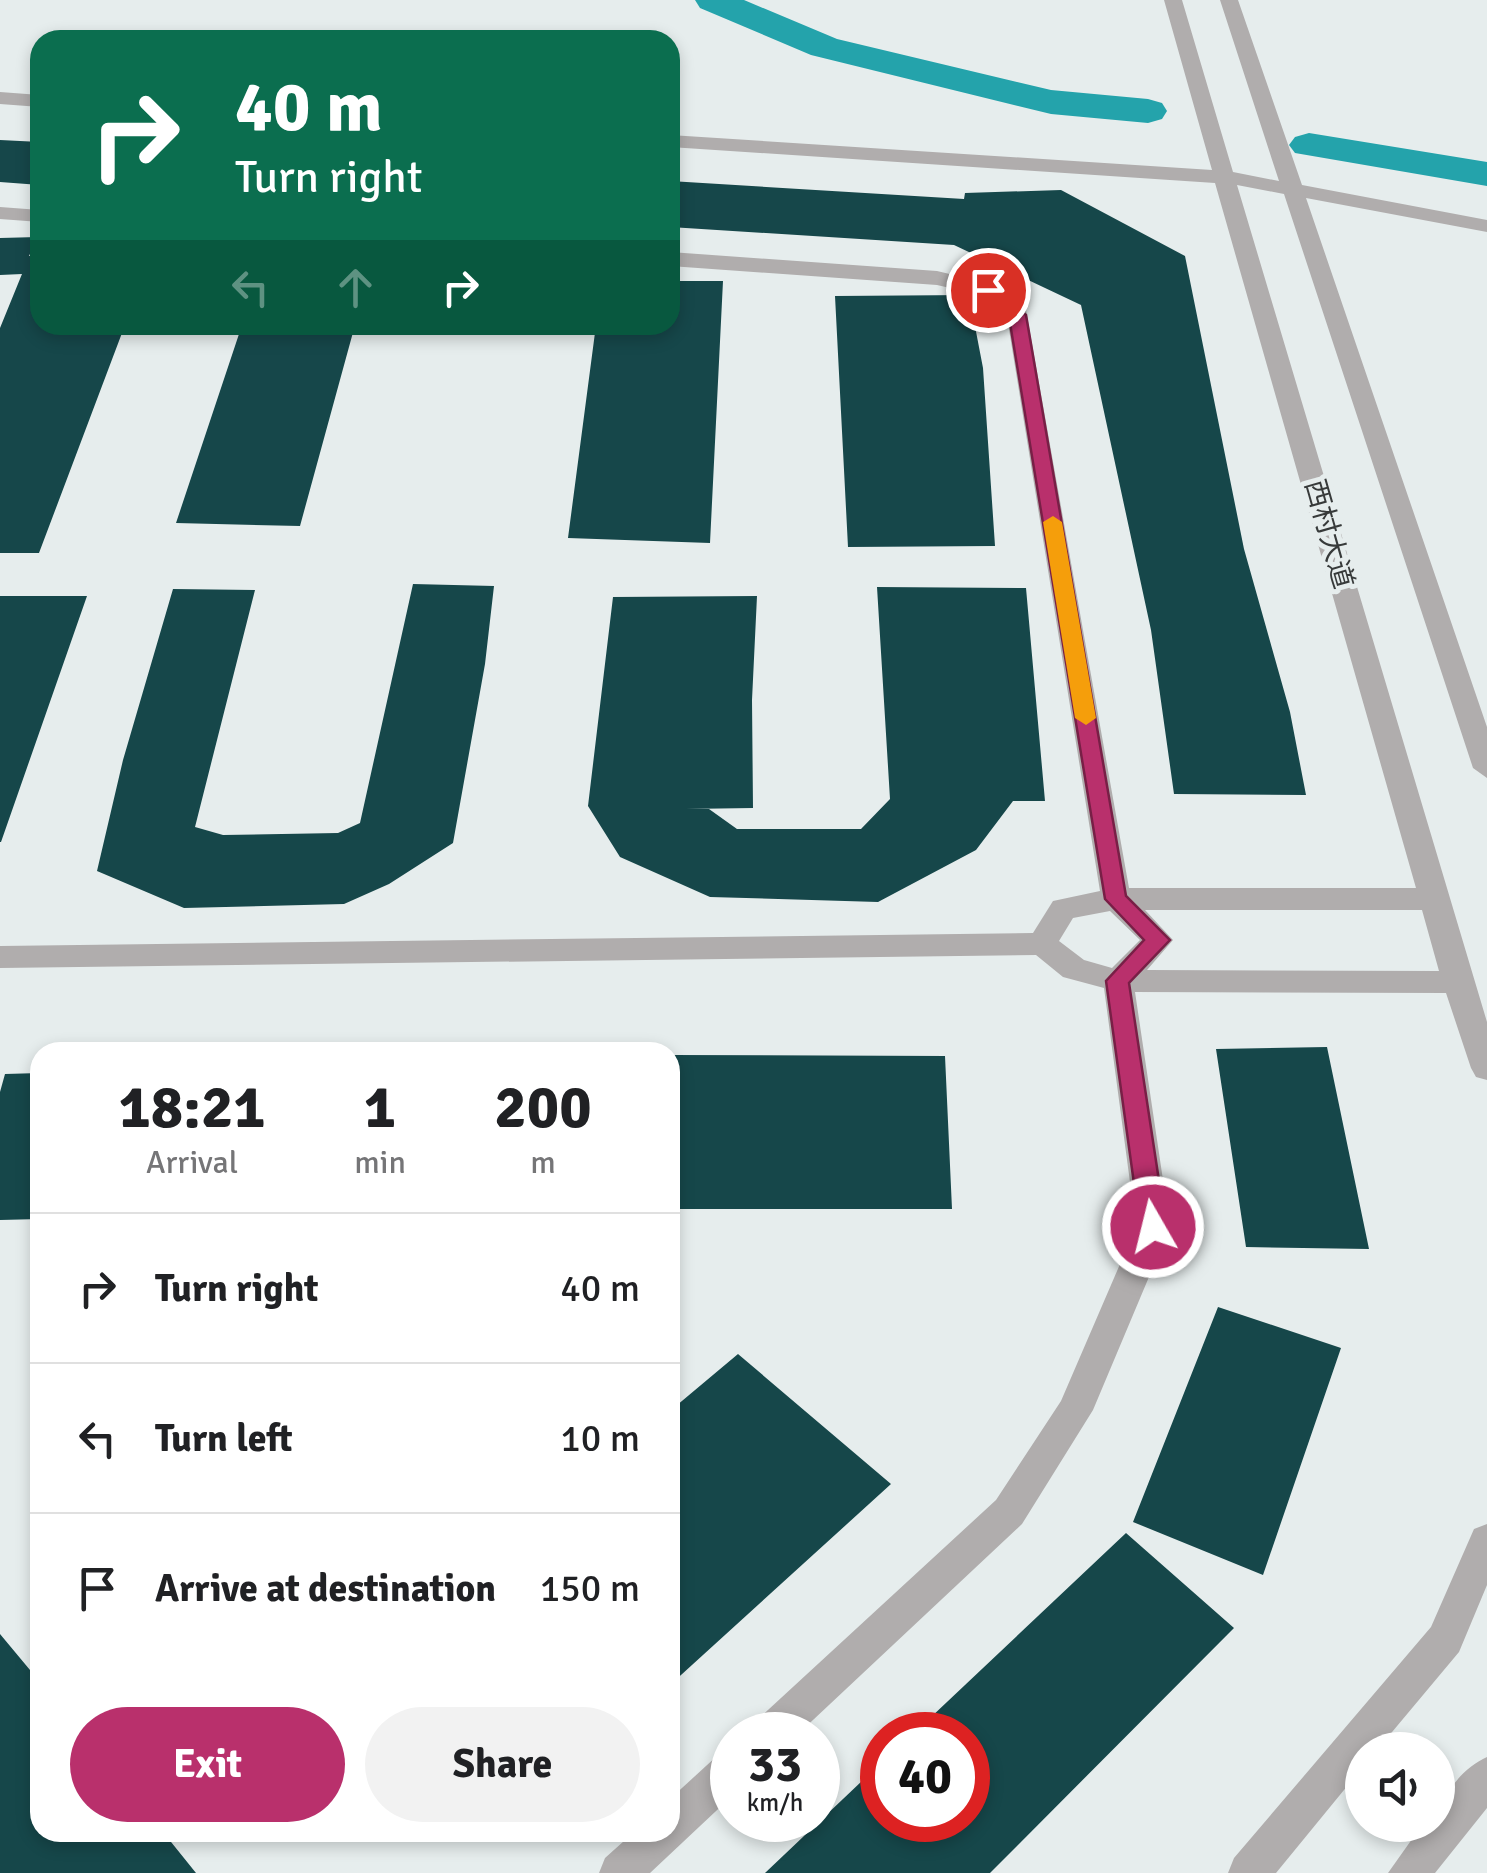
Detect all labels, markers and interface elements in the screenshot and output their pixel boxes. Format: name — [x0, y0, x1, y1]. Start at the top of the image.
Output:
text: 40 m — [235, 64, 383, 150]
icon: right — [70, 70, 200, 200]
text: Turn right — [235, 150, 423, 205]
pin — [946, 248, 1031, 333]
icon: left — [223, 260, 278, 315]
icon: ahead — [328, 260, 383, 315]
icon: right — [433, 260, 488, 315]
icon: arrive — [961, 263, 1016, 318]
street label: 西村大道 — [1297, 475, 1361, 593]
text: 18:21 — [118, 1071, 266, 1145]
text: 1 — [364, 1071, 396, 1145]
text: 200 — [494, 1071, 592, 1145]
text: Arrival — [146, 1143, 238, 1182]
text: min — [354, 1143, 406, 1182]
text: m — [530, 1143, 556, 1182]
position arrow — [1101, 1175, 1205, 1279]
icon: right — [70, 1261, 125, 1316]
text: Turn right — [155, 1265, 319, 1312]
text: 40 m — [560, 1265, 640, 1312]
icon: left — [70, 1411, 125, 1466]
text: Turn left — [155, 1415, 293, 1462]
text: 10 m — [560, 1415, 640, 1462]
icon: arrive — [70, 1561, 125, 1616]
text: Arrive at destination — [155, 1565, 496, 1612]
text: 150 m — [540, 1565, 640, 1612]
button: Exit — [70, 1707, 345, 1822]
button: Share — [365, 1707, 640, 1822]
speed limit sign: 40 — [860, 1712, 990, 1842]
map controls — [1345, 1732, 1455, 1842]
button: sound — [1345, 1732, 1455, 1842]
text: 33 — [748, 1734, 802, 1796]
text: km/h — [747, 1787, 803, 1818]

